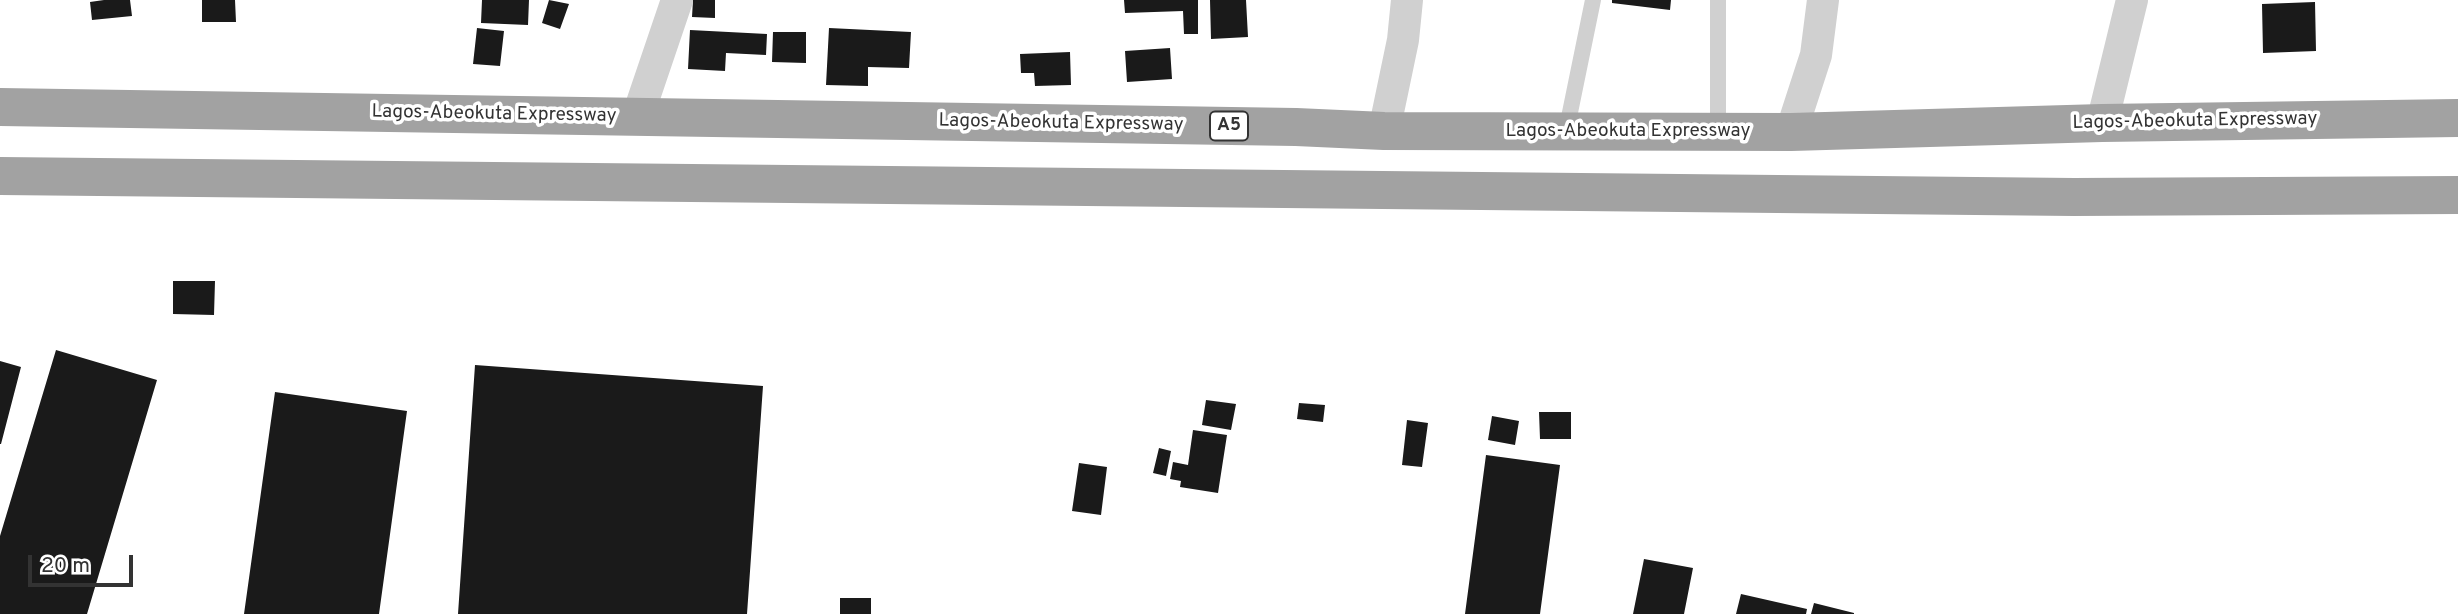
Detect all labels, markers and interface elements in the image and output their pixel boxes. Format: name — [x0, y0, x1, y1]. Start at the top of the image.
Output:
street label: Lagos-Abeokuta Expressway — [371, 101, 617, 129]
street label: Lagos-Abeokuta Expressway — [2072, 108, 2318, 136]
street label: Lagos-Abeokuta Expressway — [938, 110, 1184, 138]
road number: A5 — [1210, 112, 1248, 140]
street label: Lagos-Abeokuta Expressway — [1505, 121, 1751, 143]
scale bar — [32, 540, 136, 584]
text: 20 m — [41, 553, 90, 580]

